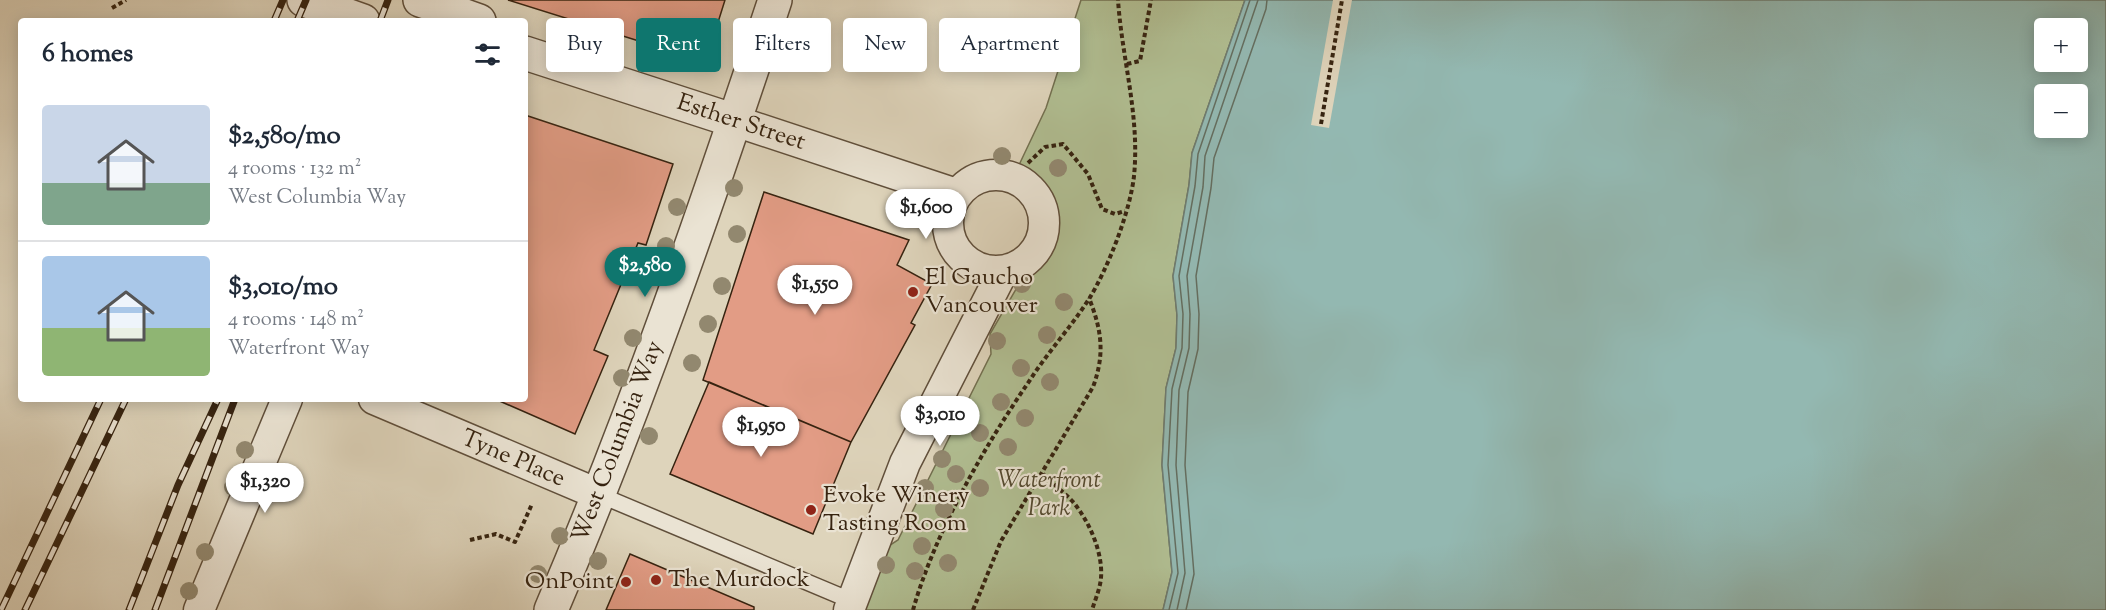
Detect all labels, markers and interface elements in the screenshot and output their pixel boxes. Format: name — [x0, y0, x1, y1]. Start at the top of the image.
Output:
chip: Buy — [546, 18, 624, 72]
chip: Rent — [636, 18, 721, 72]
chip: Filters — [733, 18, 831, 72]
chip: New — [843, 18, 927, 72]
chip: Apartment — [939, 18, 1080, 72]
map controls — [2034, 18, 2088, 138]
button: + — [2034, 18, 2088, 72]
text: 6 homes — [42, 36, 133, 73]
icon: filters — [471, 38, 504, 71]
button: − — [2034, 84, 2088, 138]
street label: Esther Street — [672, 86, 810, 160]
text: $2,580/mo — [228, 118, 341, 155]
icon: home — [90, 129, 162, 201]
text: 4 rooms · 132 m² — [228, 155, 361, 184]
text: West Columbia Way — [228, 184, 406, 213]
pin: $1,600 — [877, 189, 975, 240]
text: $1,600 — [899, 194, 953, 223]
pin: $2,580 — [596, 247, 694, 298]
text: $2,580 — [619, 252, 671, 281]
place label: El Gaucho Vancouver — [925, 261, 1038, 323]
pin: $1,550 — [766, 265, 864, 316]
text: $3,010/mo — [228, 269, 338, 306]
text: $1,550 — [791, 270, 839, 299]
icon: home — [90, 280, 162, 352]
marker: El Gaucho Vancouver — [906, 285, 920, 299]
text: 4 rooms · 148 m² — [228, 306, 364, 335]
text: Waterfront Way — [228, 335, 370, 364]
street label: West Columbia Way — [564, 336, 672, 548]
pin: $3,010 — [891, 396, 989, 447]
text: $3,010 — [915, 401, 965, 430]
pin: $1,950 — [712, 407, 810, 458]
text: $1,950 — [736, 412, 786, 441]
street label: Tyne Place — [456, 422, 570, 496]
pin: $1,320 — [216, 463, 314, 514]
park label: Waterfront Park — [997, 464, 1101, 526]
text: $1,320 — [240, 468, 290, 497]
place label: Evoke Winery Tasting Room — [823, 479, 969, 541]
marker: Evoke Winery Tasting Room — [804, 503, 818, 517]
place label: The Murdock — [668, 563, 810, 597]
place label: OnPoint — [525, 565, 614, 599]
marker: The Murdock — [649, 573, 663, 587]
marker: OnPoint — [619, 575, 633, 589]

